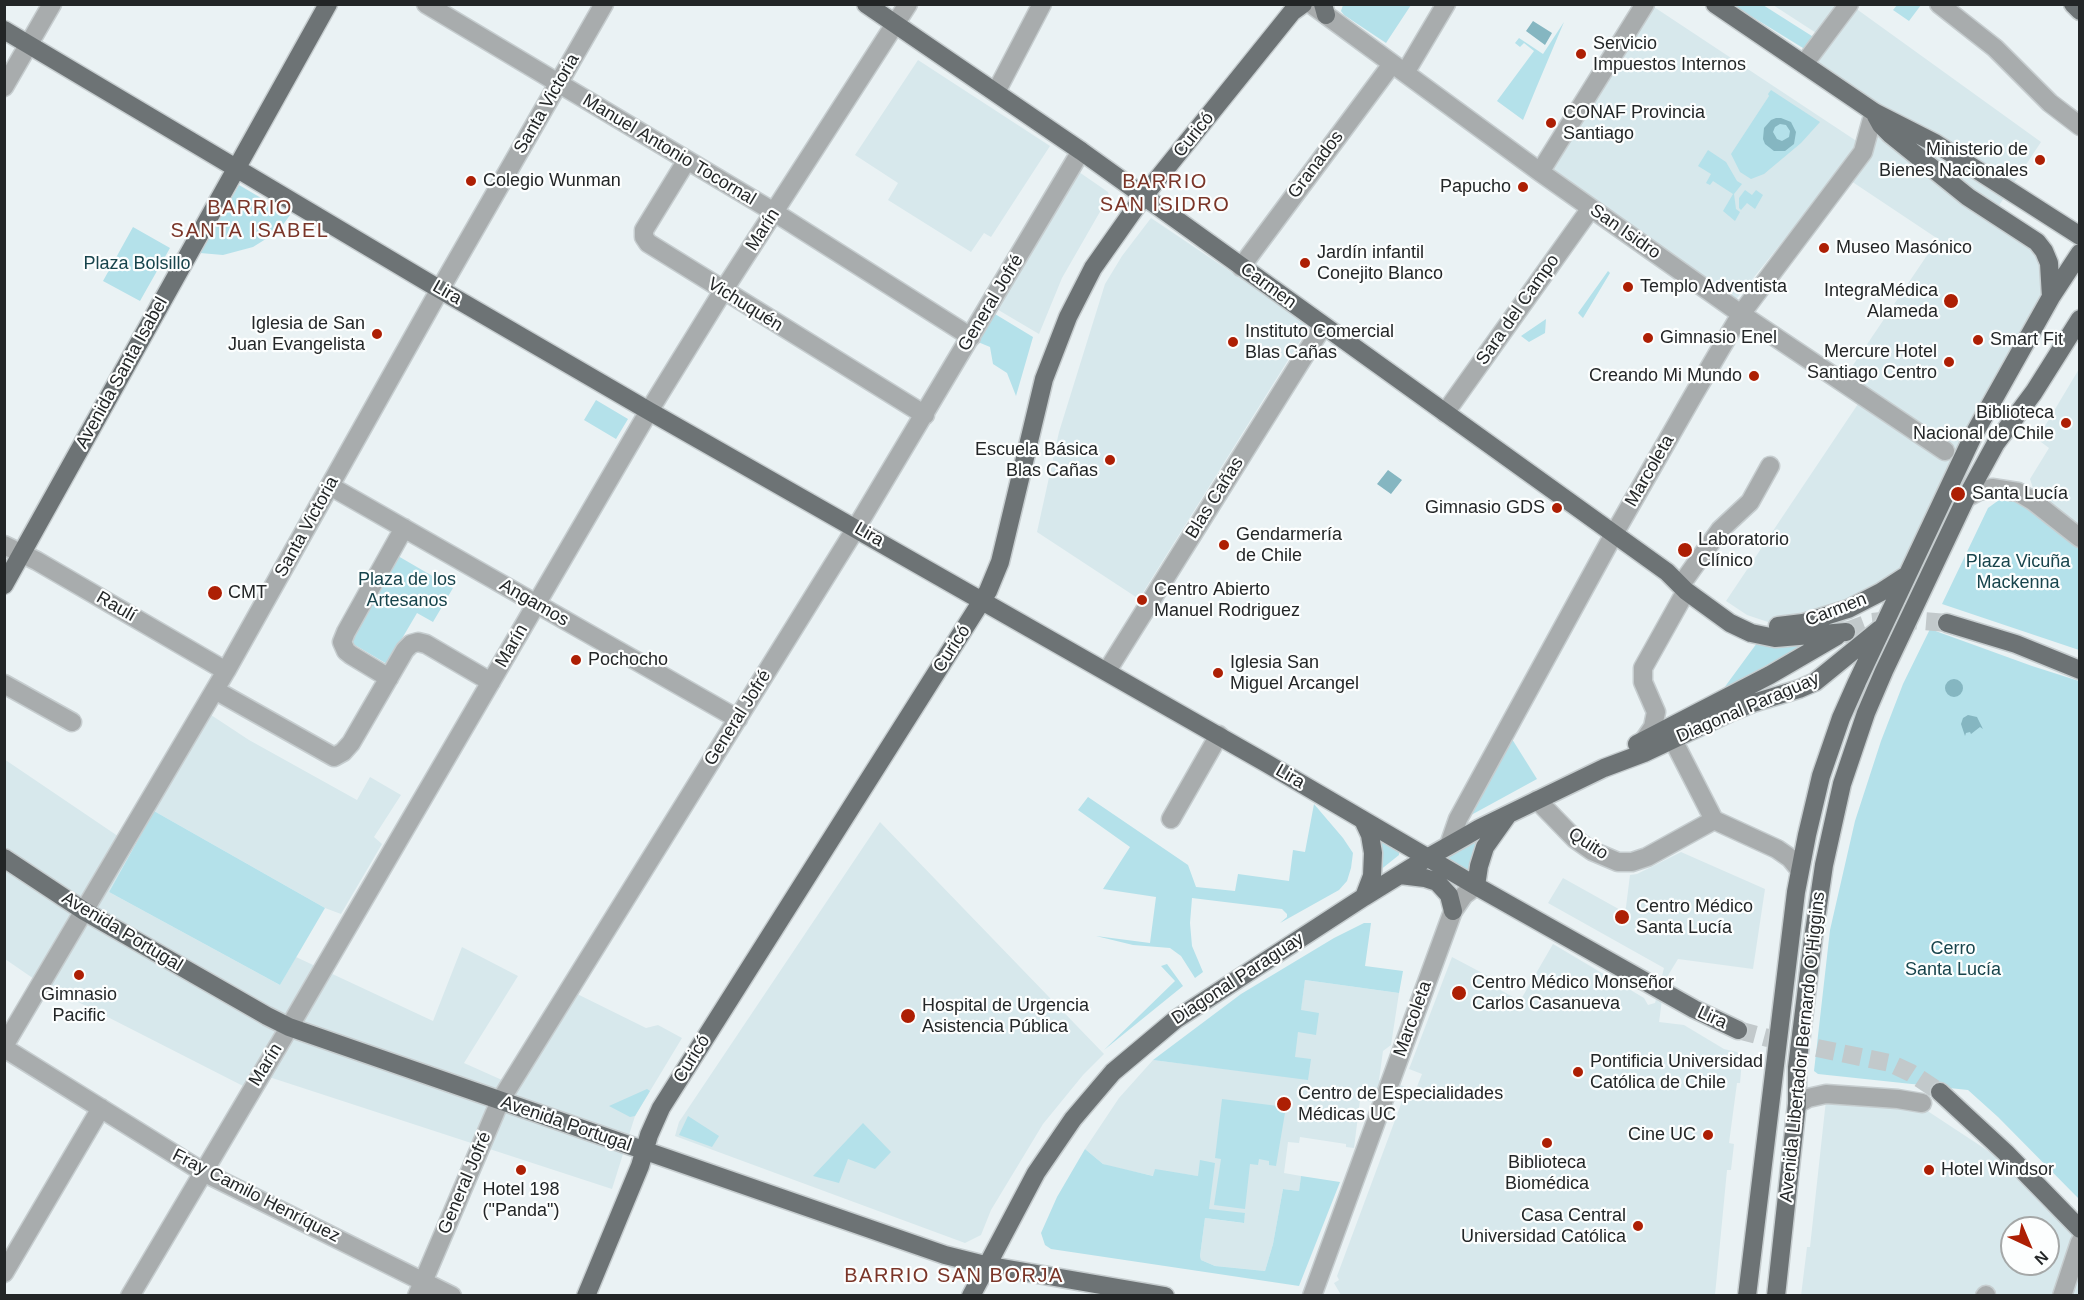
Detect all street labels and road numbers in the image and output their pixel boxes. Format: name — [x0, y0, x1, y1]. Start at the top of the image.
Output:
street label: Santa Victoria — [510, 50, 584, 158]
street label: Manuel Antonio Tocornal — [579, 90, 759, 210]
street label: Curicó — [1169, 108, 1219, 162]
street label: Granados — [1284, 127, 1348, 203]
street label: San Isidro — [1586, 200, 1664, 264]
street label: Marín — [741, 205, 785, 255]
street label: General Jofré — [954, 251, 1028, 355]
street label: Sara del Campo — [1472, 251, 1564, 369]
street label: Carmen — [1236, 258, 1300, 314]
street label: Vichuquén — [703, 273, 787, 337]
street label: Lira — [429, 276, 465, 310]
street label: Avenida Santa Isabel — [71, 294, 173, 452]
street label: Marcoleta — [1621, 431, 1679, 511]
street label: Blas Cañas — [1181, 453, 1249, 543]
street label: Santa Victoria — [270, 473, 344, 581]
street label: Lira — [851, 518, 887, 552]
street label: Angamos — [496, 575, 572, 631]
street label: Raulí — [92, 587, 140, 627]
street label: Carmen — [1802, 588, 1870, 632]
street label: Marín — [491, 621, 533, 671]
street label: Curicó — [929, 621, 975, 677]
street label: General Jofré — [700, 666, 776, 770]
street label: Diagonal Paraguay — [1673, 668, 1823, 748]
street label: Lira — [1272, 760, 1308, 794]
street label: Quito — [1564, 823, 1612, 865]
street label: Avenida Portugal — [58, 888, 186, 976]
street label: Avenida Libertador Bernardo O'Higgins — [1776, 891, 1830, 1203]
street label: Diagonal Paraguay — [1168, 928, 1308, 1030]
street label: Marcoleta — [1389, 978, 1437, 1060]
street label: Lira — [1694, 1002, 1730, 1034]
street label: Curicó — [669, 1031, 715, 1087]
street label: Marín — [245, 1040, 287, 1090]
street label: Avenida Portugal — [498, 1092, 634, 1156]
street label: General Jofré — [434, 1129, 496, 1237]
street label: Fray Camilo Henríquez — [169, 1144, 343, 1248]

